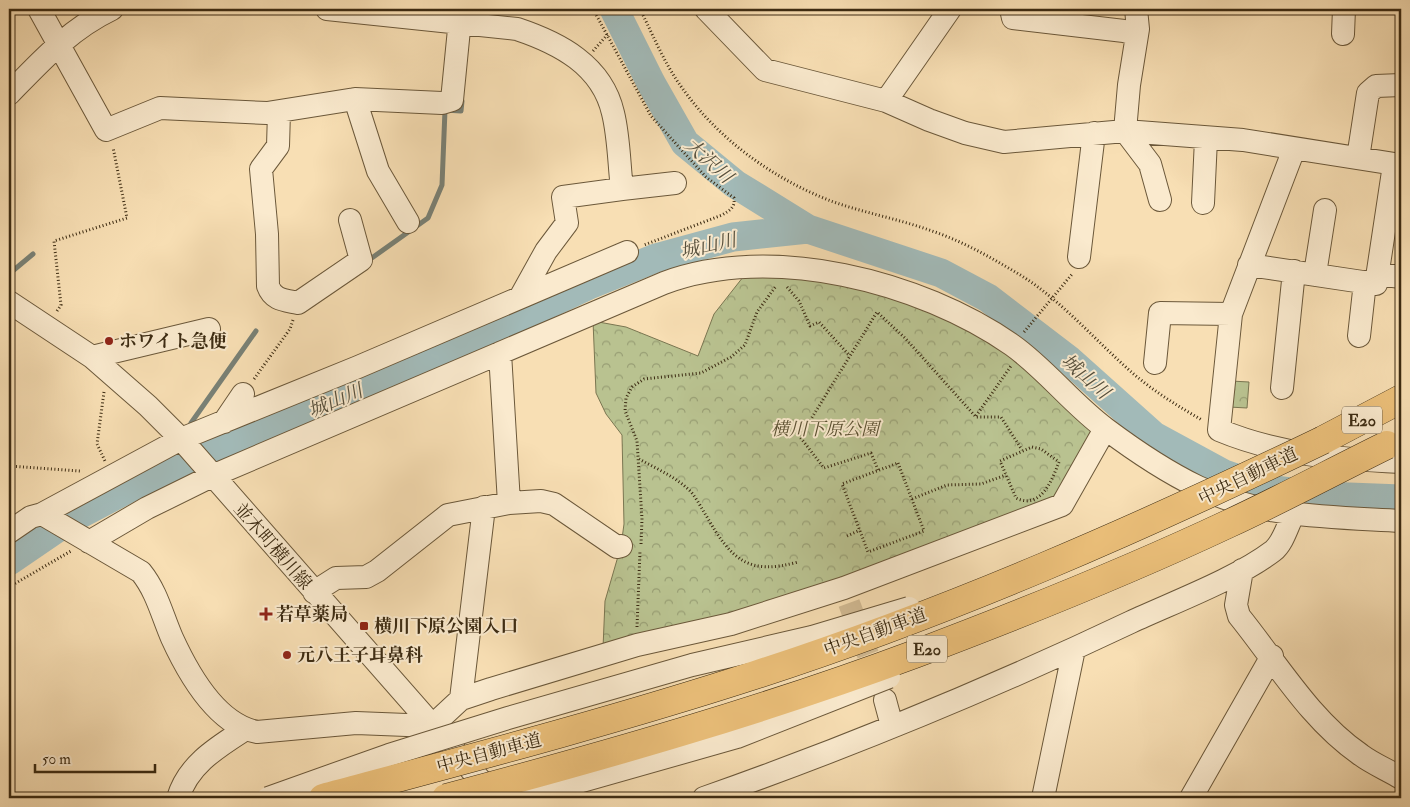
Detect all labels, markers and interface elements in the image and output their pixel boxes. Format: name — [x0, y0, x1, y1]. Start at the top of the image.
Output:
water label: 大沢川 — [679, 133, 739, 190]
water label: 城山川 — [678, 227, 741, 264]
place label: ホワイト急便 — [119, 330, 226, 353]
marker: ホワイト急便 — [103, 335, 115, 347]
water label: 城山川 — [1056, 349, 1116, 406]
water label: 城山川 — [304, 378, 368, 423]
road number: E20 — [1342, 406, 1382, 434]
park label: 横川下原公園 — [771, 418, 882, 441]
street label: 中央自動車道 — [1195, 442, 1302, 510]
street label: 並木町横川線 — [229, 498, 317, 595]
place label: 若草薬局 — [276, 603, 348, 626]
street label: 中央自動車道 — [820, 603, 930, 662]
marker: 若草薬局 — [260, 608, 272, 620]
place label: 横川下原公園入口 — [374, 615, 518, 638]
marker: 横川下原公園入口 — [358, 620, 370, 632]
road number: E20 — [907, 636, 947, 662]
place label: 元八王子耳鼻科 — [297, 644, 423, 667]
marker: 元八王子耳鼻科 — [281, 649, 293, 661]
street label: 中央自動車道 — [434, 728, 544, 779]
scale bar — [35, 742, 155, 774]
text: 50 m — [42, 750, 71, 769]

